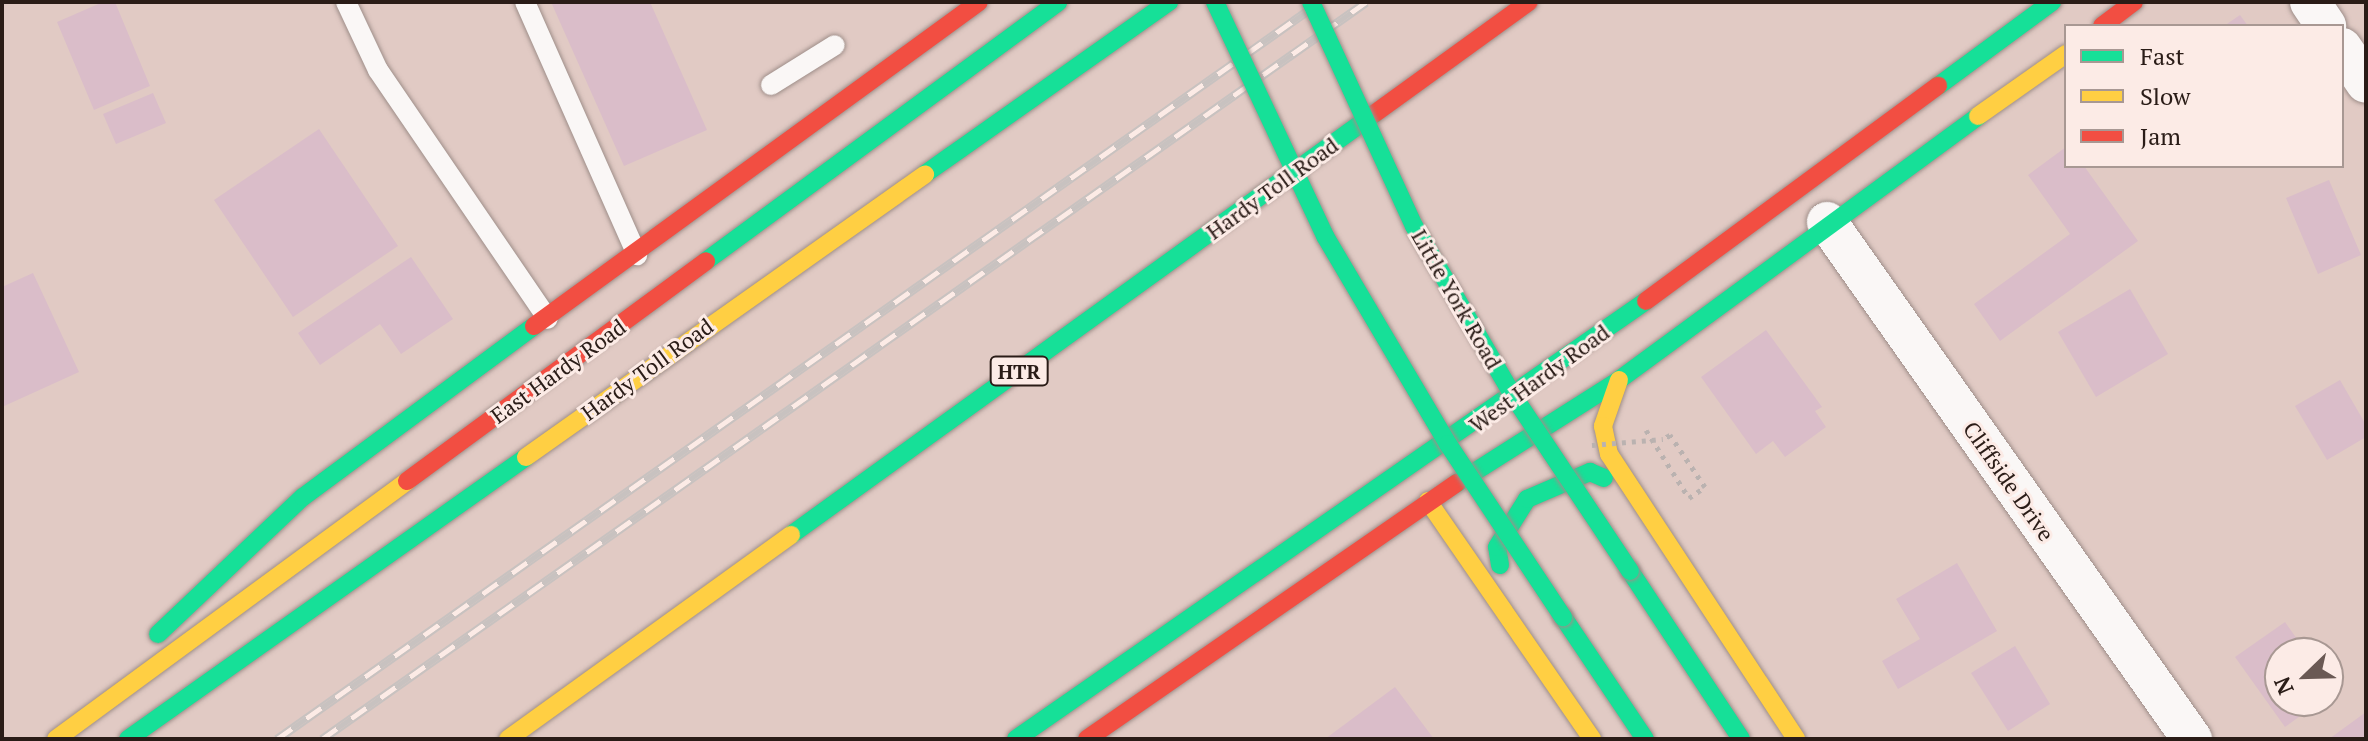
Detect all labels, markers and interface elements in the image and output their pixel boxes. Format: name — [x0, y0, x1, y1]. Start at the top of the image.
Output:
legend — [2064, 24, 2344, 168]
text: Fast — [2140, 40, 2184, 72]
text: Slow — [2140, 80, 2191, 112]
text: Jam — [2140, 120, 2181, 152]
street label: Hardy Toll Road — [1201, 131, 1343, 245]
street label: Little York Road — [1406, 225, 1508, 373]
street label: Hardy Toll Road — [576, 312, 718, 426]
street label: East Hardy Road — [485, 313, 631, 429]
street label: West Hardy Road — [1464, 318, 1614, 438]
road number: HTR — [989, 355, 1049, 387]
street label: Cliffside Drive — [1958, 416, 2060, 546]
north arrow — [2264, 637, 2344, 717]
text: N — [2267, 672, 2300, 699]

